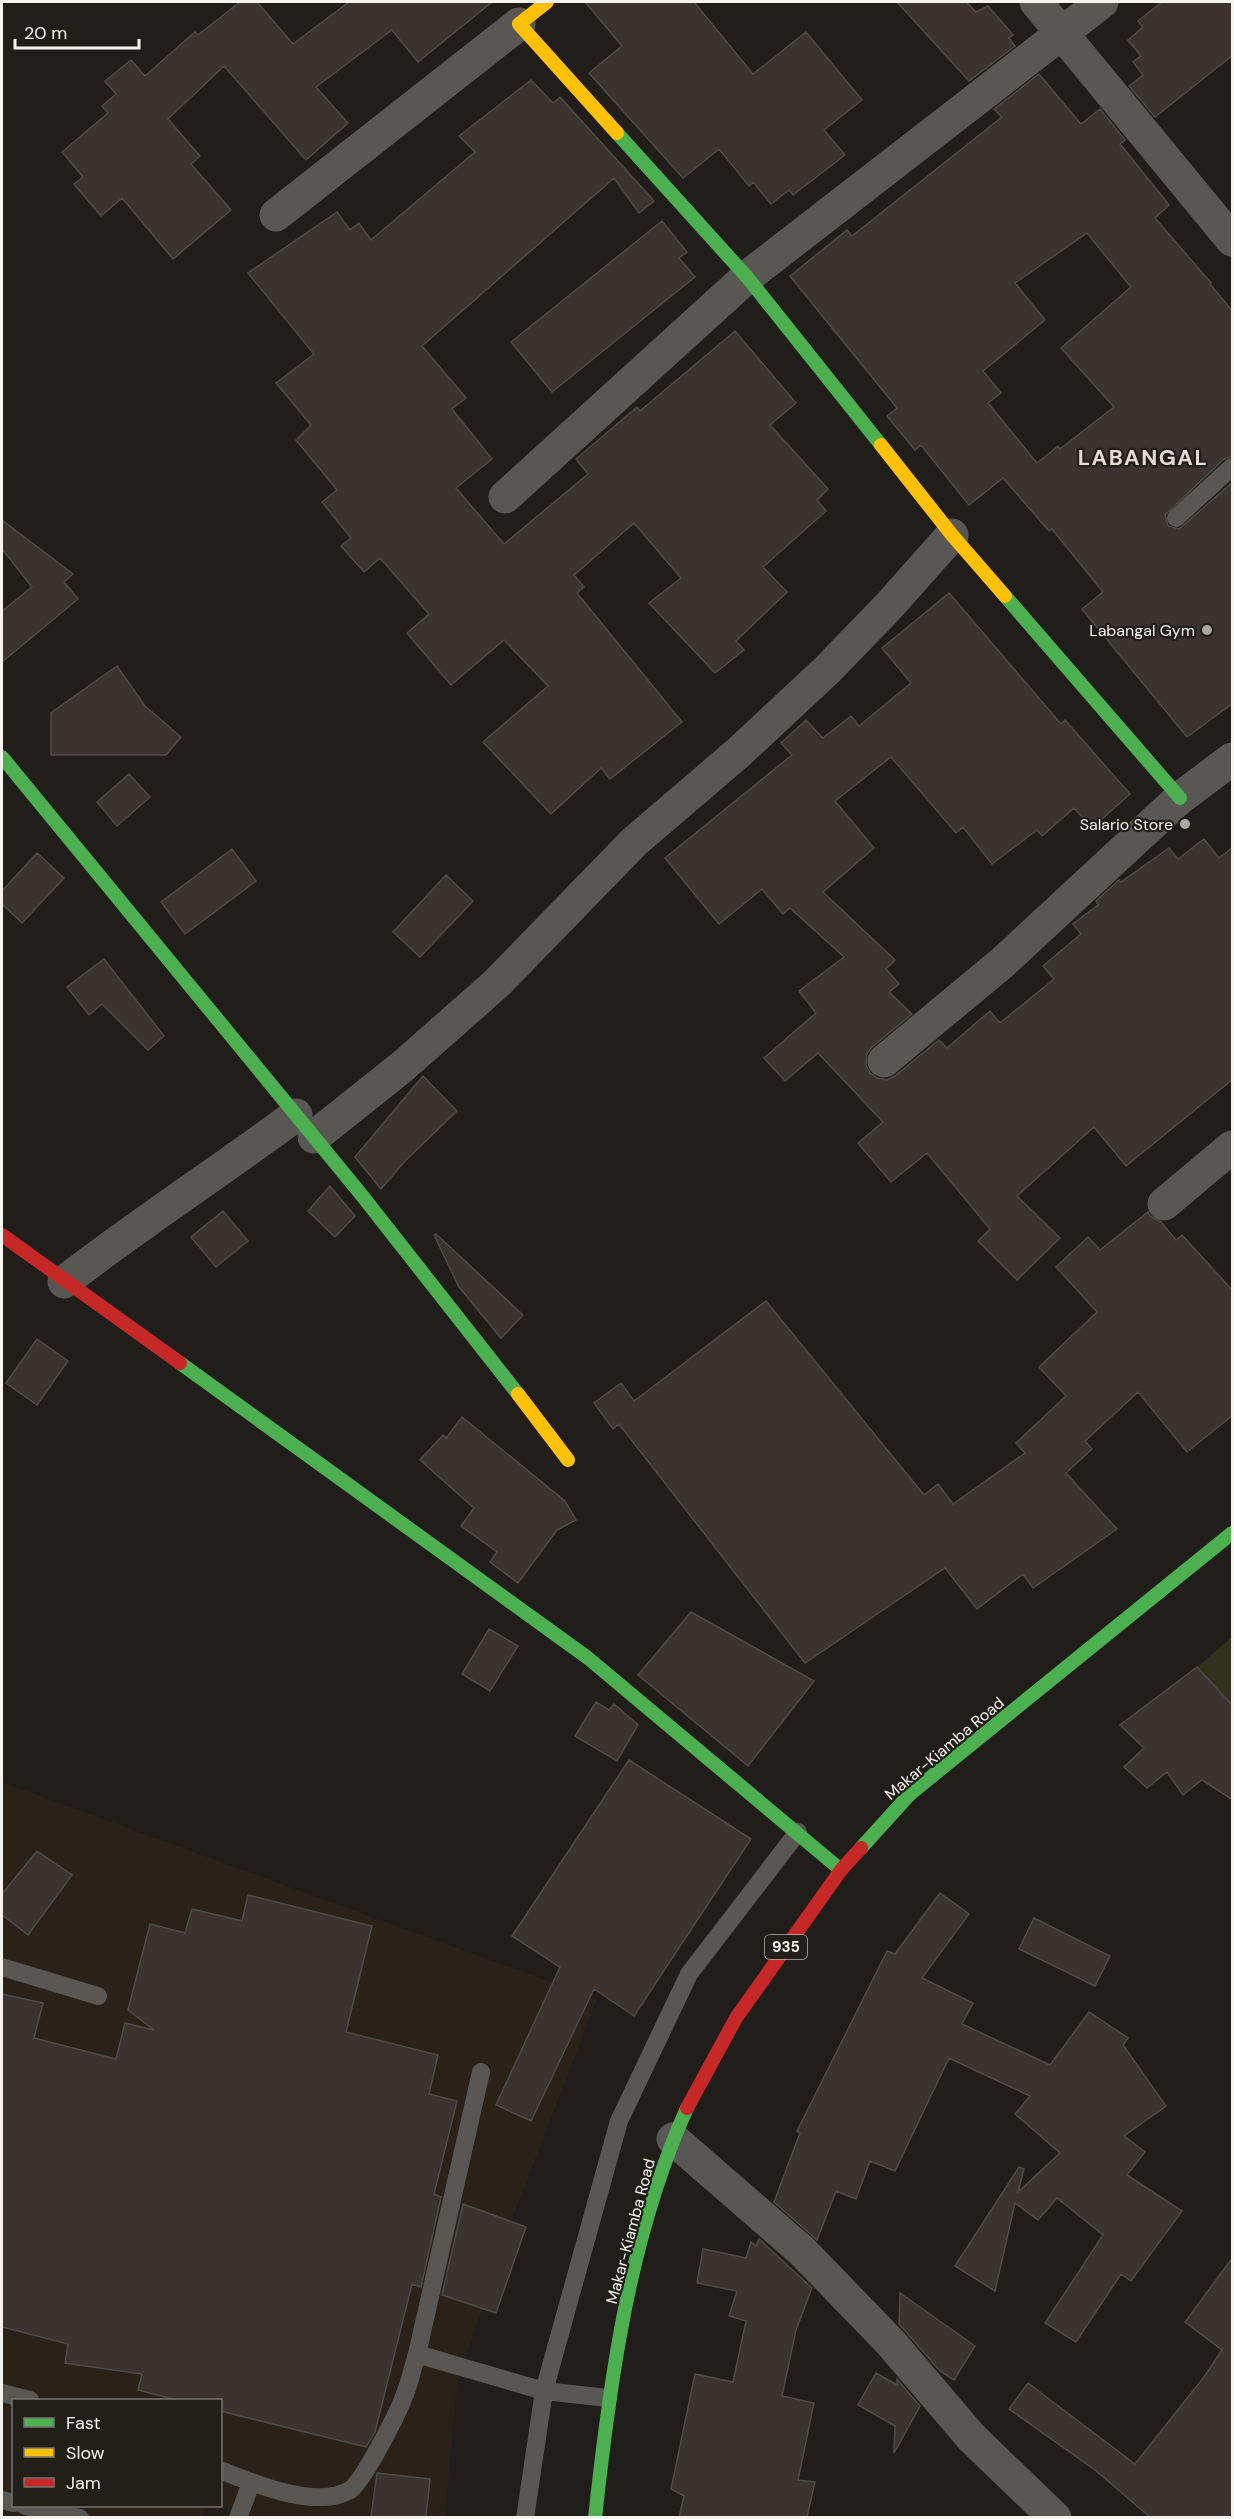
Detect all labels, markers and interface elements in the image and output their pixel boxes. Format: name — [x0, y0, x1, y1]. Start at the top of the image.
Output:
scale bar — [15, 12, 140, 50]
text: 20 m — [24, 21, 67, 45]
district label: LABANGAL — [1078, 443, 1208, 472]
place label: Labangal Gym — [1089, 620, 1195, 641]
marker: Labangal Gym — [1200, 623, 1214, 637]
place label: Salario Store — [1080, 814, 1173, 835]
marker: Salario Store — [1178, 817, 1192, 831]
street label: Makar-Kiamba Road — [880, 1692, 1008, 1805]
road number: 935 — [765, 1935, 807, 1959]
street label: Makar-Kiamba Road — [601, 2156, 660, 2306]
legend — [12, 2399, 222, 2507]
text: Fast — [66, 2411, 101, 2435]
text: Slow — [66, 2441, 105, 2465]
text: Jam — [66, 2471, 101, 2495]

